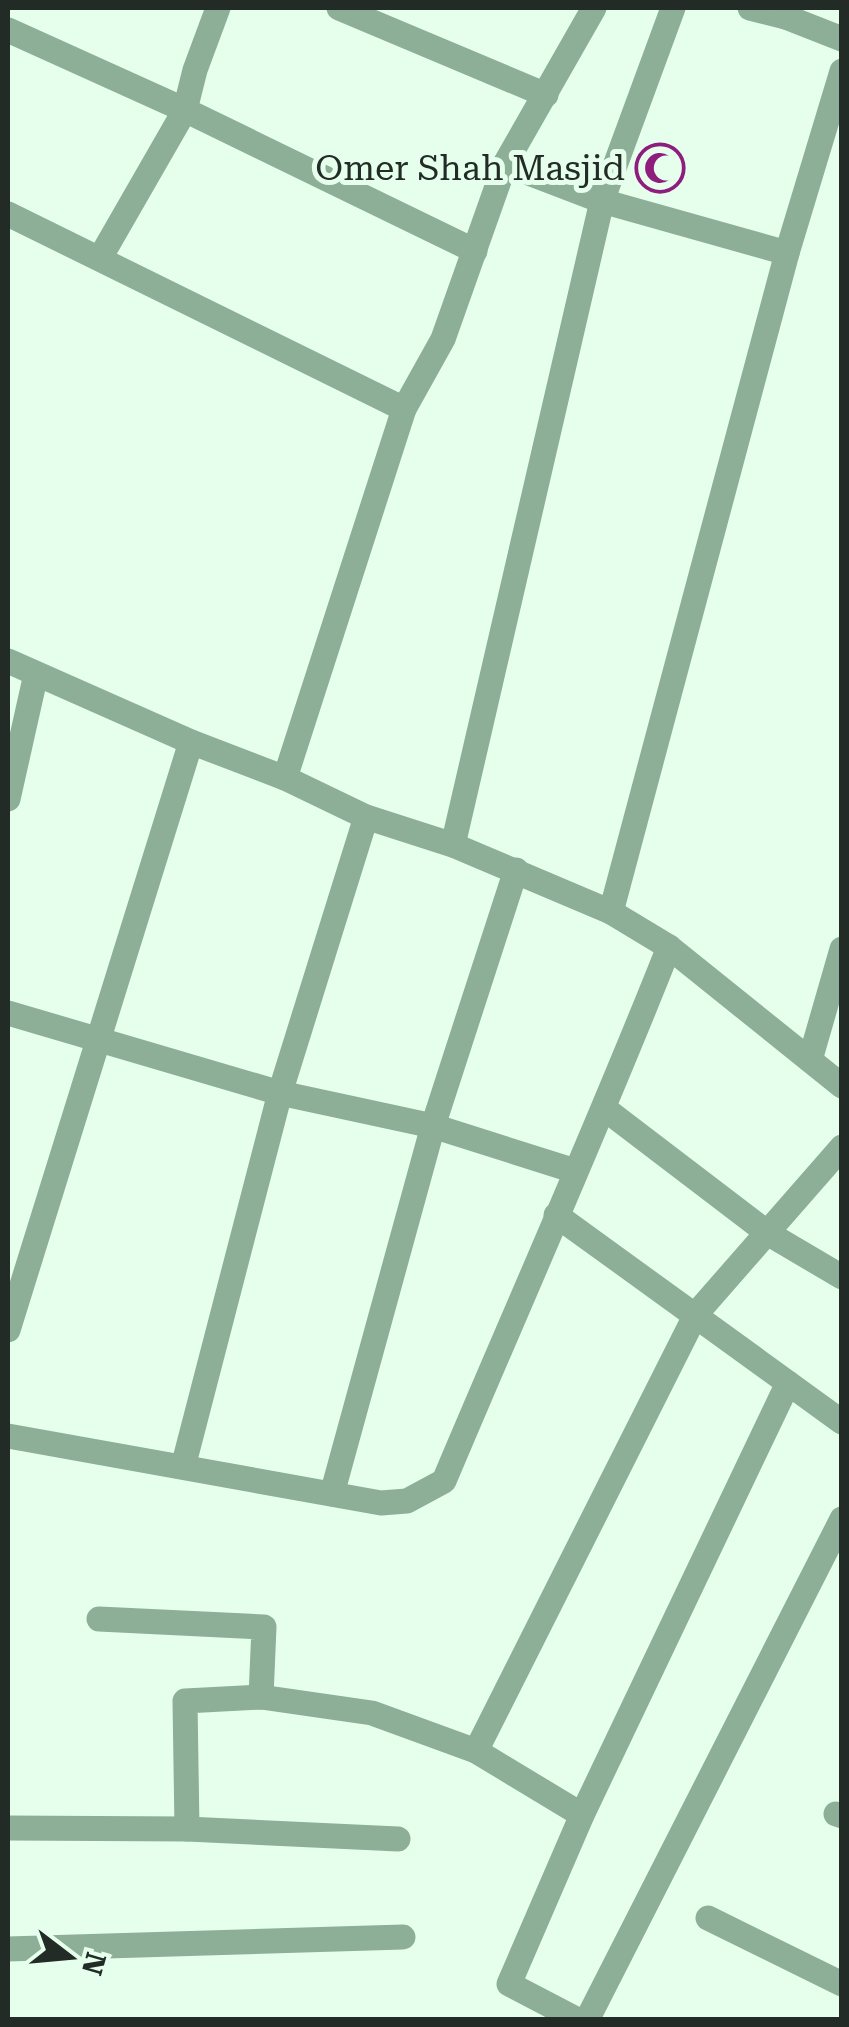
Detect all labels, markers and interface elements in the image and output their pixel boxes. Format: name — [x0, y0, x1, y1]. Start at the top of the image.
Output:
mosque icon: Omer Shah Masjid — [634, 142, 686, 194]
place label: Omer Shah Masjid — [315, 148, 625, 189]
north arrow — [20, 1907, 120, 2007]
text: N — [75, 1949, 112, 1979]

